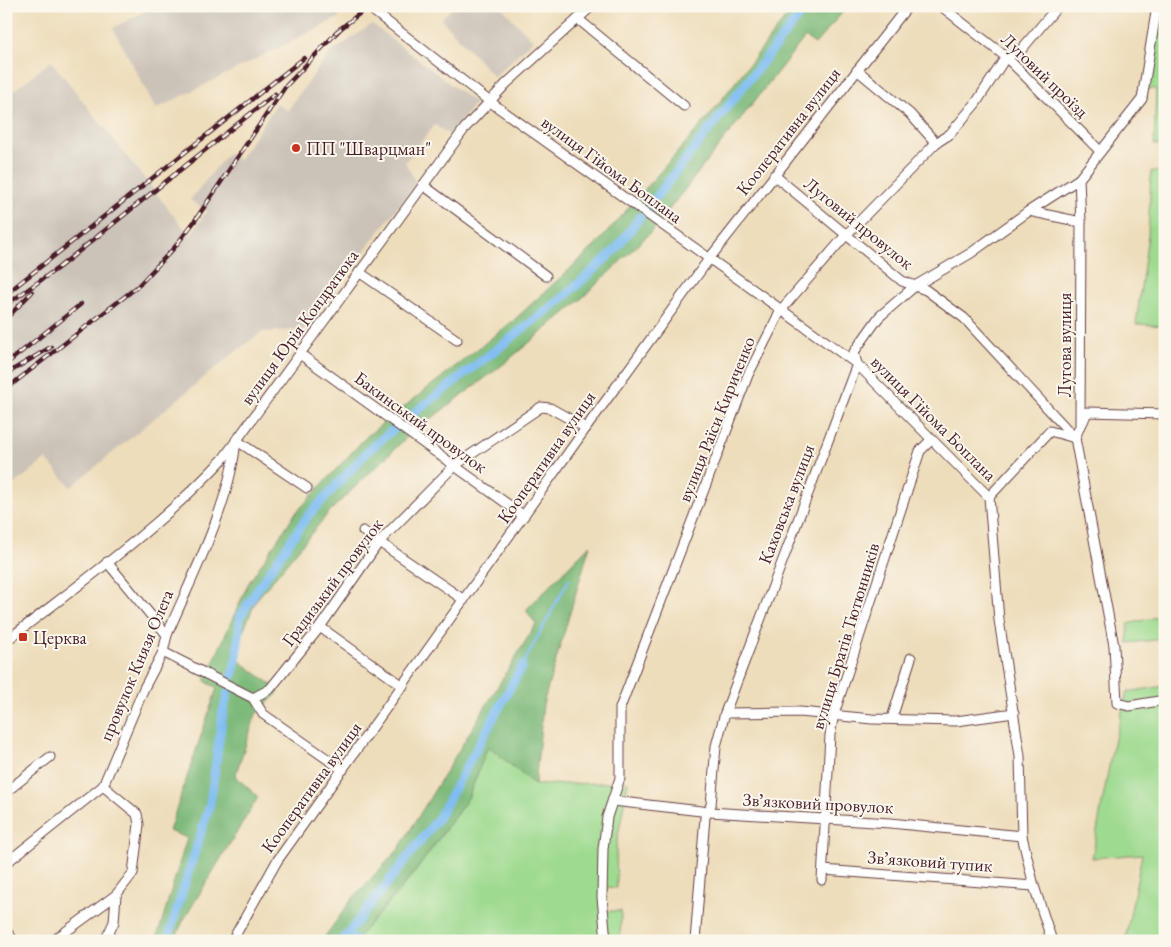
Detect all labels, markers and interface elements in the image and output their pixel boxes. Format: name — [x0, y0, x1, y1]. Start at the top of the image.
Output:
street label: Луговий проїзд — [996, 28, 1094, 122]
street label: Кооперативна вулиця — [731, 62, 845, 200]
street label: вулиця Гійома Боплана — [537, 110, 688, 228]
place label: ПП "Шварцман" — [306, 137, 431, 160]
marker: ПП "Шварцман" — [290, 142, 302, 154]
street label: Луговий провулок — [800, 172, 919, 274]
street label: вулиця Юрія Кондратюка — [235, 244, 364, 409]
street label: Лугова вулиця — [1053, 293, 1076, 397]
street label: вулиця Раїси Кириченко — [672, 333, 760, 505]
street label: вулиця Гійома Боплана — [866, 350, 1002, 486]
street label: Бакинський провулок — [350, 366, 492, 478]
street label: Кооперативна вулиця — [492, 386, 600, 528]
street label: Каховська вулиця — [753, 441, 819, 567]
street label: Градизький провулок — [276, 513, 388, 651]
street label: вулиця Братів Тютюнників — [806, 540, 884, 732]
street label: провулок Князя Олега — [94, 585, 179, 744]
place label: Церква — [33, 626, 88, 649]
marker: Церква — [17, 631, 29, 643]
street label: Кооперативна вулиця — [256, 717, 366, 857]
street label: Звʼязковий провулок — [742, 788, 894, 818]
street label: Звʼязковий тупик — [867, 845, 994, 877]

